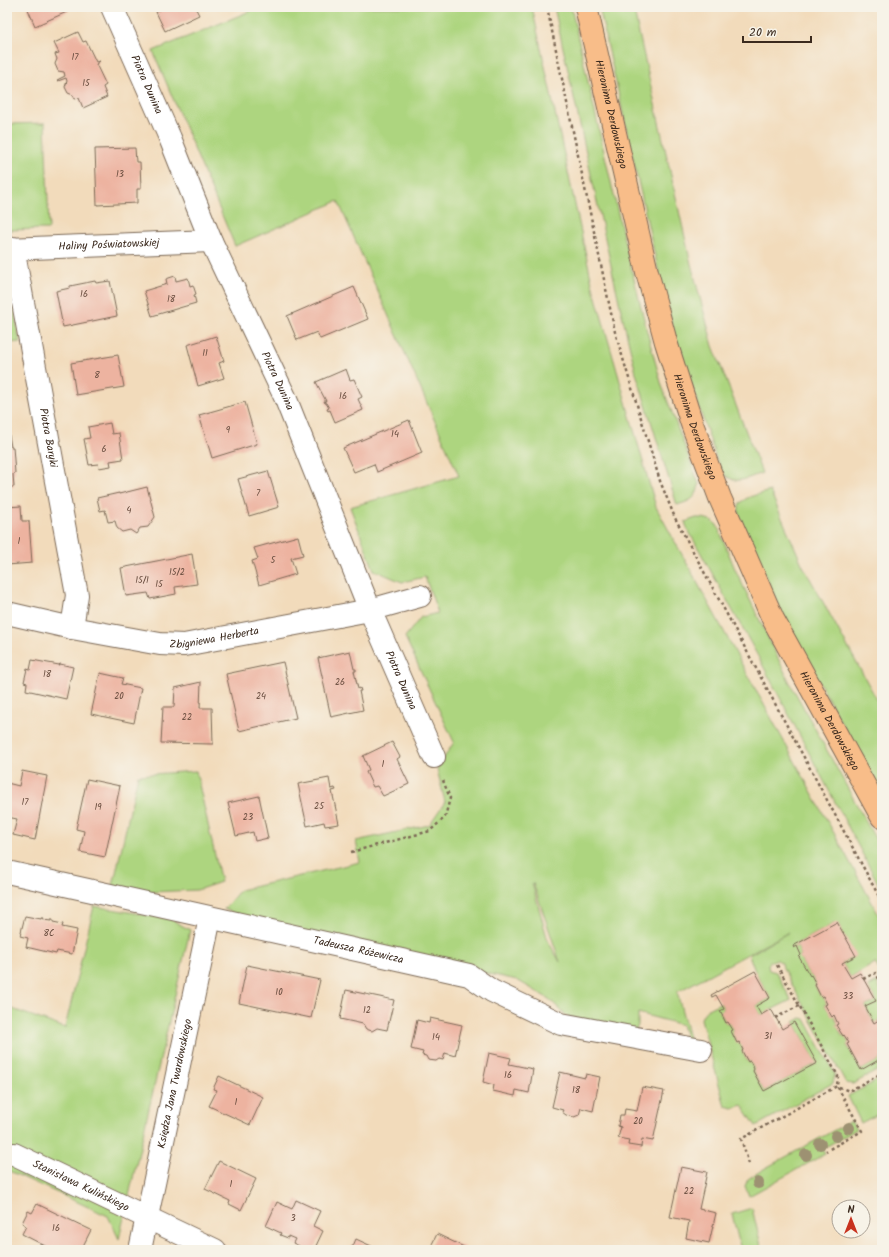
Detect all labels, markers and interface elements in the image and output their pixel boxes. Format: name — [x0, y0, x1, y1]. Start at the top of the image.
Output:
scale bar — [743, 18, 811, 44]
text: 20 m — [749, 23, 777, 42]
house number: 17 — [72, 50, 79, 65]
street label: Piotra Dunina — [125, 52, 167, 117]
street label: Hieronima Derdowskiego — [589, 58, 632, 171]
house number: 15 — [82, 76, 91, 91]
house number: 13 — [116, 167, 124, 182]
street label: Haliny Poświatowskiej — [58, 234, 161, 256]
house number: 16 — [80, 287, 88, 302]
house number: 18 — [167, 292, 176, 307]
house number: 11 — [202, 346, 208, 361]
street label: Piotra Dunina — [256, 349, 298, 413]
house number: 8 — [94, 368, 100, 383]
street label: Hieronima Derdowskiego — [668, 371, 721, 483]
house number: 16 — [339, 389, 347, 404]
street label: Piotra Baryki — [34, 407, 62, 469]
house number: 9 — [226, 423, 231, 438]
house number: 14 — [391, 427, 399, 442]
house number: 6 — [101, 442, 107, 457]
house number: 7 — [256, 486, 261, 501]
house number: 4 — [127, 503, 132, 518]
house number: 1 — [18, 534, 21, 549]
house number: 5 — [271, 553, 277, 568]
house number: 15/2 — [169, 565, 185, 580]
house number: 15/1 — [135, 573, 149, 588]
house number: 15 — [155, 577, 164, 592]
street label: Zbigniewa Herberta — [169, 622, 261, 654]
street label: Piotra Dunina — [380, 648, 422, 713]
house number: 18 — [43, 667, 52, 682]
street label: Hieronima Derdowskiego — [794, 668, 864, 774]
house number: 26 — [335, 675, 345, 690]
house number: 20 — [114, 689, 124, 704]
house number: 24 — [256, 689, 266, 704]
house number: 22 — [182, 710, 192, 725]
house number: 1 — [382, 757, 385, 772]
house number: 17 — [22, 795, 29, 810]
house number: 25 — [314, 799, 325, 814]
house number: 19 — [94, 800, 102, 815]
house number: 23 — [243, 810, 253, 825]
house number: 8C — [44, 926, 54, 941]
street label: Tadeusza Różewicza — [312, 932, 405, 969]
house number: 10 — [275, 985, 283, 1000]
house number: 33 — [843, 989, 853, 1004]
house number: 12 — [363, 1003, 371, 1018]
street label: Księdza Jana Twardowskiego — [153, 1017, 198, 1150]
house number: 31 — [764, 1029, 772, 1044]
house number: 14 — [432, 1030, 440, 1045]
house number: 16 — [504, 1068, 512, 1083]
house number: 18 — [572, 1083, 581, 1098]
house number: 1 — [235, 1095, 238, 1110]
house number: 20 — [633, 1114, 643, 1129]
street label: Stanisława Kulińskiego — [29, 1155, 132, 1217]
house number: 1 — [230, 1177, 233, 1192]
house number: 22 — [684, 1184, 694, 1199]
north arrow — [831, 1199, 871, 1239]
text: N — [848, 1201, 855, 1219]
house number: 3 — [290, 1211, 296, 1226]
house number: 16 — [52, 1221, 60, 1236]

